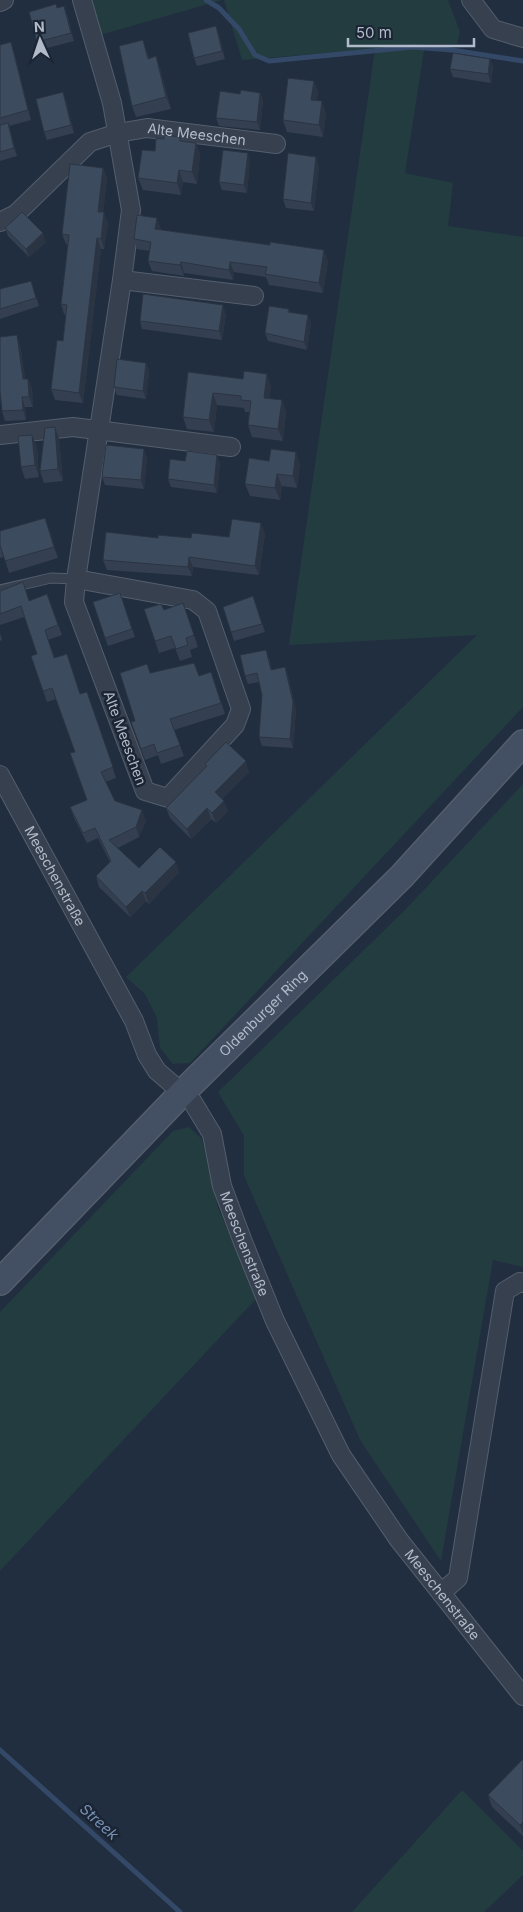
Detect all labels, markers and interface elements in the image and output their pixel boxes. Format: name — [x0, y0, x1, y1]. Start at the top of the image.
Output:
north arrow — [15, 15, 65, 65]
scale bar — [348, 15, 474, 47]
text: N — [34, 18, 45, 35]
text: 50 m — [356, 23, 392, 42]
street label: Alte Meeschen — [147, 119, 247, 148]
street label: Alte Meeschen — [101, 688, 150, 787]
street label: Meeschenstraße — [21, 823, 89, 929]
street label: Oldenburger Ring — [215, 966, 310, 1060]
street label: Meeschenstraße — [217, 1189, 273, 1298]
street label: Meeschenstraße — [402, 1545, 484, 1643]
water label: Streek — [76, 1799, 123, 1844]

